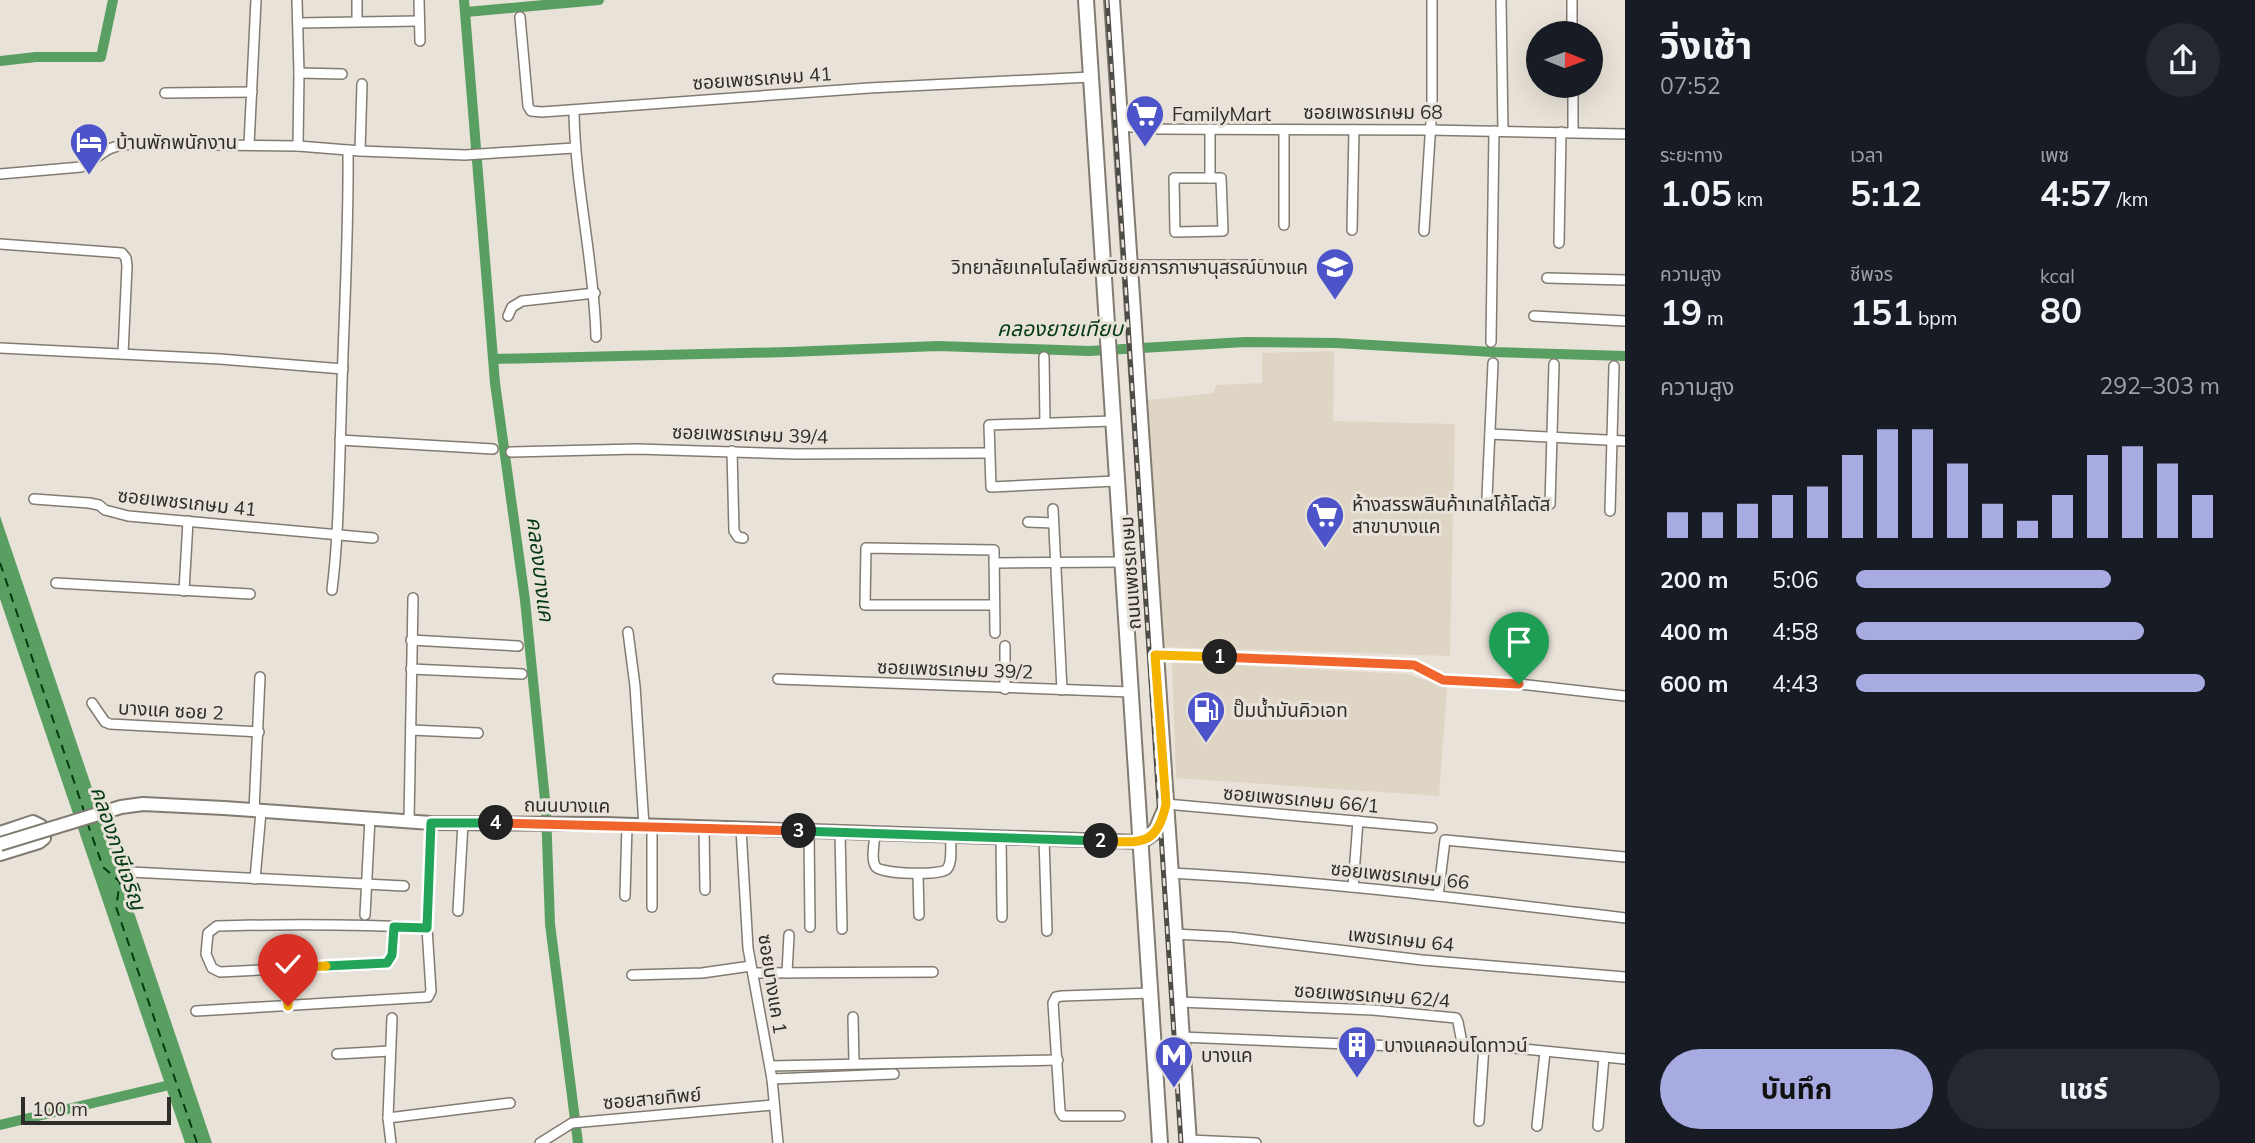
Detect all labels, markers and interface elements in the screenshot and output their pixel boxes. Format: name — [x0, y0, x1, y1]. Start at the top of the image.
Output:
north arrow — [1526, 21, 1603, 98]
map controls — [1526, 21, 1603, 98]
text: วิ่งเช้า — [1660, 21, 1752, 69]
button: share — [2146, 23, 2220, 97]
street label: ซอยเพชรเกษม 41 — [692, 61, 832, 95]
text: 07:52 — [1660, 71, 1720, 100]
supermarket icon: FamilyMart — [1124, 93, 1166, 148]
street label: ซอยเพชรเกษม 68 — [1303, 100, 1443, 124]
place label: FamilyMart — [1172, 102, 1272, 126]
hotel icon: บ้านพักพนักงาน — [68, 121, 110, 176]
place label: บ้านพักพนักงาน — [116, 130, 237, 154]
text: ระยะทาง — [1660, 143, 1723, 167]
text: เวลา — [1850, 143, 1883, 167]
text: เพซ — [2040, 143, 2069, 167]
text: 1.05 — [1660, 171, 1732, 215]
text: 5:12 — [1850, 171, 1922, 215]
text: 4:57 — [2040, 171, 2112, 215]
text: km — [1732, 187, 1763, 211]
text: /km — [2112, 187, 2149, 211]
school or university icon: วิทยาลัยเทคโนโลยีพณิชยการภาษานุสรณ์บางแค — [1314, 246, 1356, 301]
place label: วิทยาลัยเทคโนโลยีพณิชยการภาษานุสรณ์บางแค — [951, 255, 1308, 279]
text: ความสูง — [1660, 262, 1721, 286]
text: ชีพจร — [1850, 262, 1893, 286]
text: kcal — [2040, 264, 2075, 288]
text: 80 — [2040, 288, 2082, 332]
text: 19 — [1660, 290, 1702, 334]
text: 151 — [1850, 290, 1913, 334]
text: m — [1702, 306, 1724, 330]
text: bpm — [1913, 306, 1957, 330]
water label: คลองยายเทียบ — [997, 315, 1124, 341]
text: 292–303 m — [2099, 371, 2220, 400]
text: ความสูง — [1660, 372, 1734, 401]
street label: ซอยเพชรเกษม 39/4 — [671, 419, 829, 449]
street label: ซอยเพชรเกษม 41 — [116, 483, 258, 521]
place label: ห้างสรรพสินค้าเทสโก้โลตัส สาขาบางแค — [1352, 492, 1550, 538]
supermarket icon: ห้างสรรพสินค้าเทสโก้โลตัส สาขาบางแค — [1304, 494, 1346, 549]
water label: คลองบางแค — [522, 515, 560, 624]
street label: ถนนเพชรเกษม — [1114, 515, 1146, 631]
text: 200 m — [1660, 565, 1728, 594]
text: 5:06 — [1772, 565, 1819, 594]
pin — [1489, 612, 1549, 684]
text: 400 m — [1660, 617, 1728, 646]
text: 4:58 — [1772, 617, 1819, 646]
icon: arrive — [1500, 623, 1538, 661]
pin: 1 — [1202, 640, 1238, 674]
text: 1 — [1214, 644, 1225, 668]
street label: ซอยเพชรเกษม 39/2 — [876, 654, 1034, 684]
text: 600 m — [1660, 669, 1728, 698]
text: 4:43 — [1772, 669, 1819, 698]
fuel station icon: ปั๊มน้ำมันคิวเอท — [1185, 689, 1227, 744]
street label: บางแค ซอย 2 — [118, 695, 224, 725]
place label: ปั๊มน้ำมันคิวเอท — [1233, 697, 1348, 722]
street label: ซอยเพชรเกษม 66/1 — [1222, 780, 1380, 818]
water label: คลองภาษีเจริญ — [86, 782, 153, 915]
street label: ถนนบางแค — [524, 792, 610, 818]
pin: 4 — [478, 806, 514, 840]
text: 4 — [490, 810, 501, 834]
pin: 3 — [782, 814, 816, 848]
text: 3 — [793, 818, 804, 842]
pin: 2 — [1084, 824, 1118, 858]
text: 2 — [1095, 828, 1106, 852]
street label: ซอยเพชรเกษม 66 — [1329, 856, 1471, 894]
street label: เพชรเกษม 64 — [1347, 921, 1455, 957]
street label: ซอยบางแค 1 — [753, 932, 793, 1036]
pin — [258, 934, 318, 1006]
icon: check — [269, 945, 307, 983]
street label: ซอยเพชรเกษม 62/4 — [1293, 978, 1451, 1012]
building icon: บางแคคอนโดทาวน์ — [1336, 1024, 1378, 1079]
place label: บางแคคอนโดทาวน์ — [1384, 1033, 1528, 1057]
metro station icon: บางแค — [1153, 1034, 1195, 1089]
place label: บางแค — [1201, 1043, 1253, 1067]
button: บันทึก — [1660, 1049, 1933, 1129]
button: แชร์ — [1947, 1049, 2220, 1129]
street label: ซอยสายทิพย์ — [602, 1082, 702, 1114]
scale bar — [21, 1094, 172, 1126]
text: 100 m — [32, 1097, 88, 1121]

